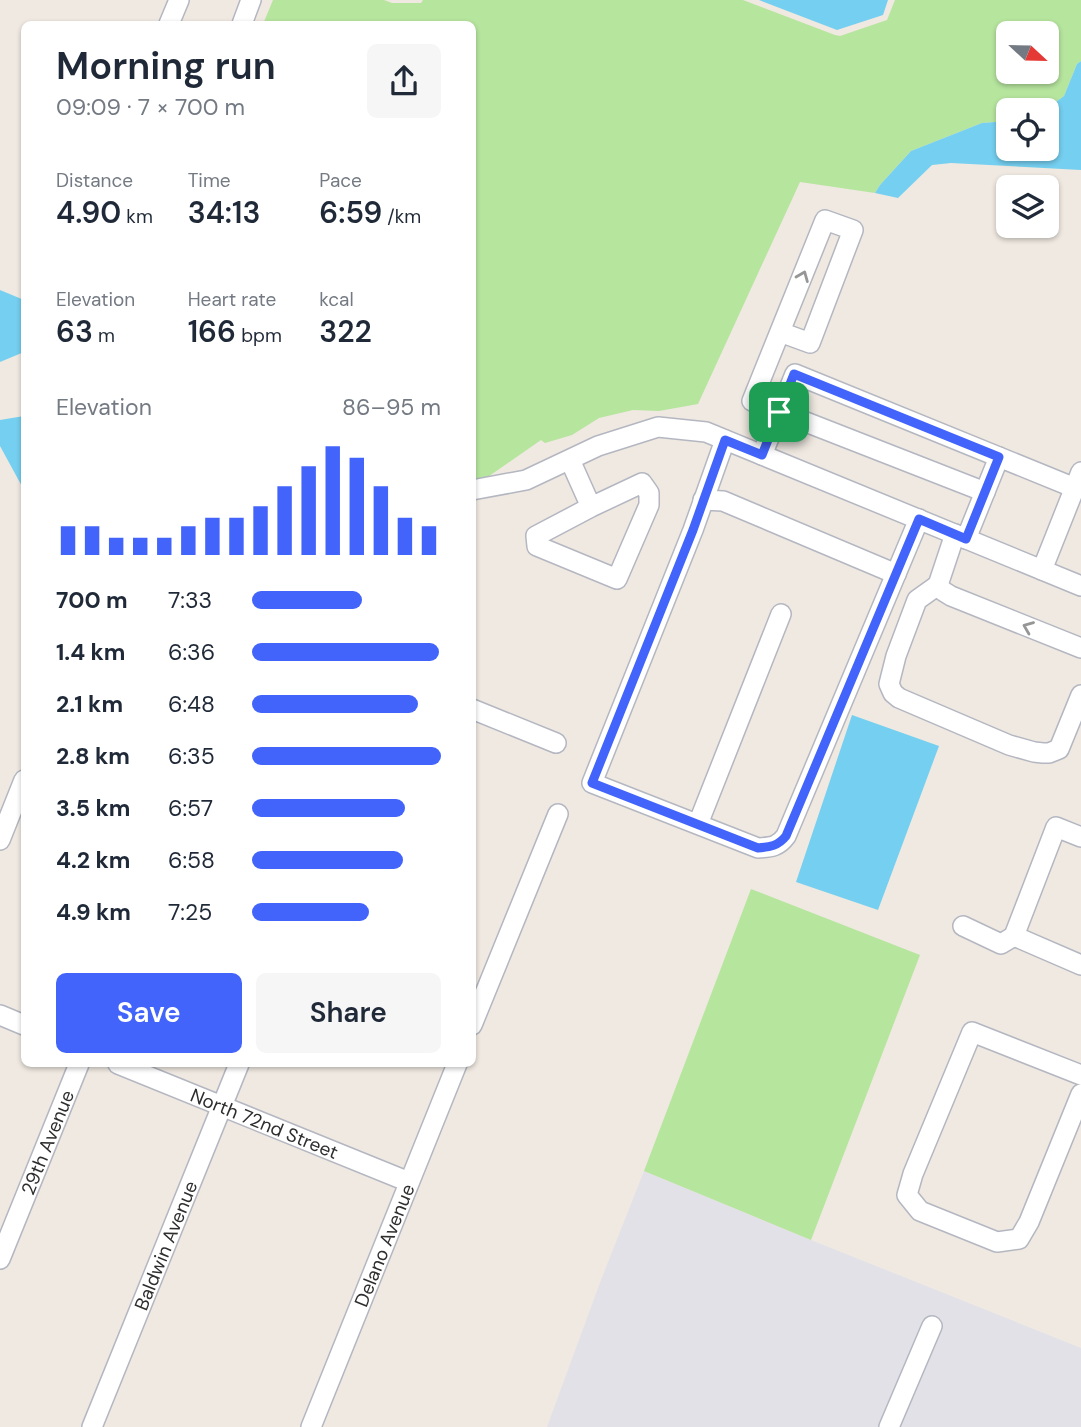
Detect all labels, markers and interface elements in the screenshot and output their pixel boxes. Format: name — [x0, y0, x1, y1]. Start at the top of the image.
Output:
north arrow — [996, 21, 1059, 84]
map controls — [996, 21, 1059, 238]
text: Morning run — [56, 41, 276, 91]
button: share — [367, 44, 441, 118]
text: 09:09 · 7 × 700 m — [56, 92, 245, 122]
button: locate — [996, 98, 1059, 161]
text: Distance — [56, 168, 133, 193]
text: Time — [188, 168, 231, 193]
text: Pace — [319, 168, 362, 193]
button: layers — [996, 175, 1059, 238]
text: 4.90 — [56, 193, 121, 232]
text: 34:13 — [188, 193, 260, 232]
text: 6:59 — [319, 193, 382, 232]
text: km — [121, 204, 153, 229]
text: /km — [382, 204, 421, 229]
one-way arrow — [794, 271, 808, 283]
text: Elevation — [56, 287, 135, 312]
text: Heart rate — [188, 287, 276, 312]
text: kcal — [319, 287, 354, 312]
text: 63 — [56, 312, 93, 351]
text: 166 — [188, 312, 236, 351]
text: 322 — [319, 312, 372, 351]
text: m — [93, 323, 115, 348]
text: bpm — [236, 323, 282, 348]
pin — [749, 382, 809, 442]
text: Elevation — [56, 392, 152, 422]
text: 86–95 m — [342, 392, 441, 422]
icon: arrive — [760, 393, 798, 431]
text: 700 m — [56, 585, 128, 615]
text: 7:33 — [168, 585, 212, 615]
one-way arrow — [1023, 621, 1035, 635]
text: 1.4 km — [56, 637, 125, 667]
text: 6:36 — [168, 637, 215, 667]
text: 2.1 km — [56, 689, 123, 719]
text: 6:48 — [168, 689, 215, 719]
text: 2.8 km — [56, 741, 130, 771]
text: 6:35 — [168, 741, 215, 771]
text: 3.5 km — [56, 793, 130, 823]
text: 6:57 — [168, 793, 213, 823]
text: 4.2 km — [56, 845, 130, 875]
text: 6:58 — [168, 845, 215, 875]
text: 4.9 km — [56, 897, 131, 927]
text: 7:25 — [168, 897, 212, 927]
button: Save — [56, 973, 242, 1053]
button: Share — [256, 973, 441, 1053]
street label: North 72nd Street — [187, 1083, 342, 1165]
street label: 29th Avenue — [15, 1086, 80, 1198]
street label: Baldwin Avenue — [129, 1177, 203, 1314]
street label: Delano Avenue — [349, 1180, 421, 1310]

